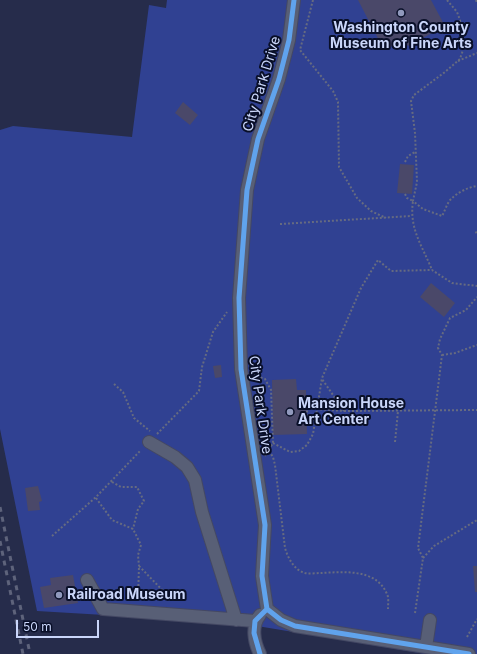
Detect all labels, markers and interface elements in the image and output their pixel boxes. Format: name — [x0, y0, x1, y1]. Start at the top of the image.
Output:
marker: Washington County Museum of Fine Arts — [396, 8, 406, 18]
place label: Washington County Museum of Fine Arts — [330, 20, 472, 52]
street label: City Park Drive — [240, 34, 284, 134]
street label: City Park Drive — [245, 355, 275, 455]
place label: Mansion House Art Center — [298, 396, 404, 428]
marker: Mansion House Art Center — [285, 407, 295, 417]
place label: Railroad Museum — [67, 587, 186, 603]
marker: Railroad Museum — [54, 590, 64, 600]
scale bar — [18, 612, 101, 638]
text: 50 m — [23, 619, 52, 634]

